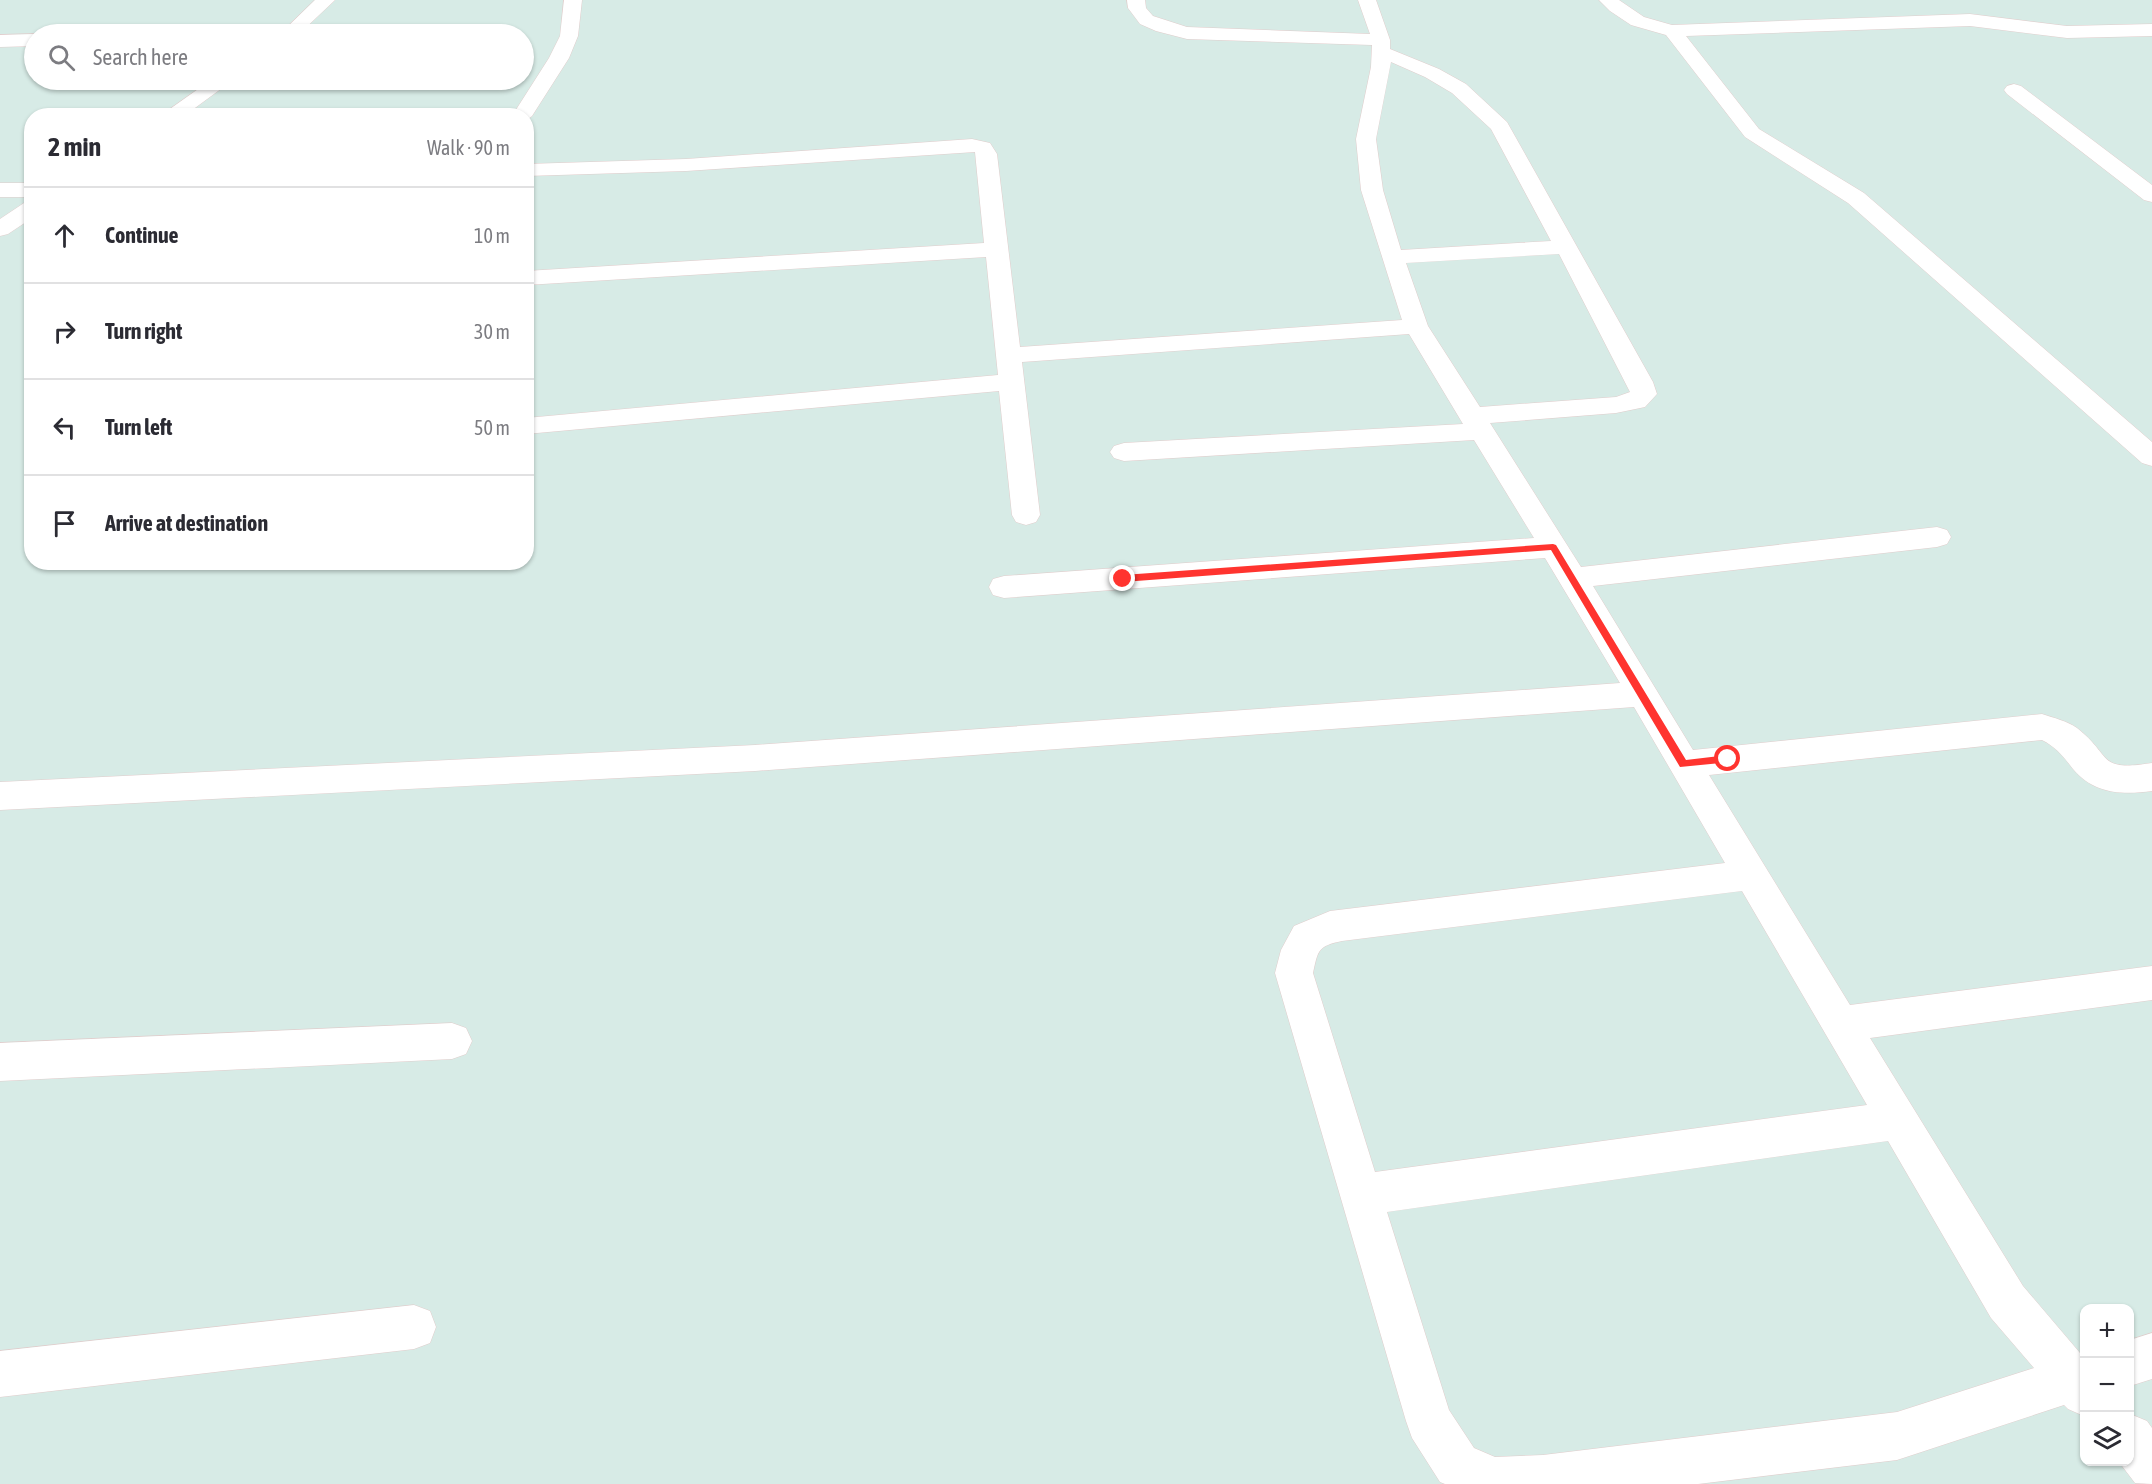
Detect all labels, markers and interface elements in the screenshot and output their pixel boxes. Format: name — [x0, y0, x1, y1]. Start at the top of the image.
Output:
search box — [24, 24, 534, 90]
icon: search — [45, 41, 78, 74]
text: Search here — [93, 44, 188, 70]
text: 2 min — [48, 132, 101, 162]
text: Walk · 90 m — [427, 136, 510, 159]
icon: ahead — [48, 219, 81, 252]
text: Continue — [105, 222, 179, 248]
text: 10 m — [474, 224, 510, 247]
icon: right — [48, 315, 81, 348]
text: Turn right — [105, 318, 182, 344]
text: 30 m — [474, 320, 510, 343]
icon: left — [48, 411, 81, 444]
text: Turn left — [105, 414, 172, 440]
text: 50 m — [474, 416, 510, 439]
icon: arrive — [48, 507, 81, 540]
text: Arrive at destination — [105, 510, 268, 536]
route end — [1109, 565, 1135, 591]
route start — [1714, 745, 1740, 771]
map controls — [2080, 1304, 2134, 1466]
button: + — [2080, 1304, 2134, 1358]
button: − — [2080, 1358, 2134, 1412]
button: layers — [2080, 1412, 2134, 1466]

